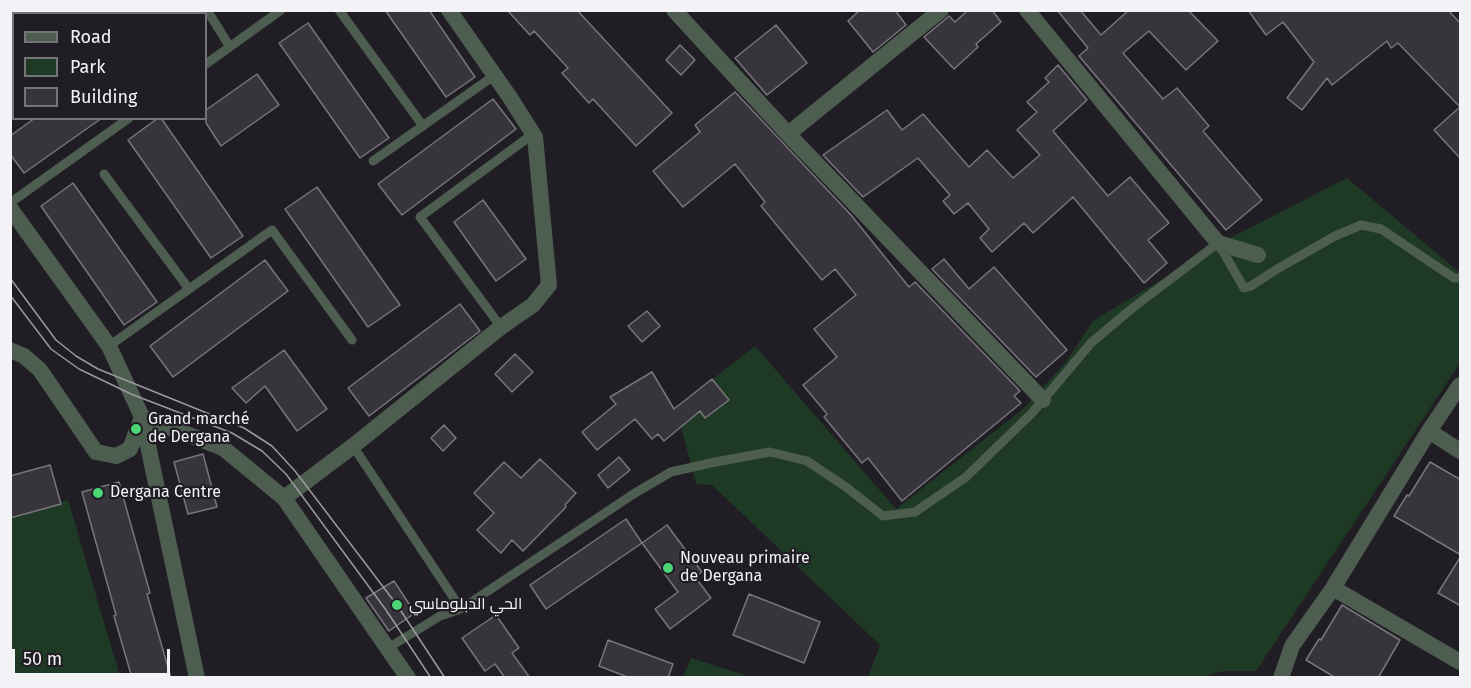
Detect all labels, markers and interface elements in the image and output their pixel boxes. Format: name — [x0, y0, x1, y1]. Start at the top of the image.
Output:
legend — [12, 12, 207, 120]
text: Road — [70, 26, 112, 48]
text: Park — [70, 56, 105, 78]
text: Building — [70, 86, 137, 108]
place label: Grand marché de Dergana — [148, 410, 249, 448]
marker: Grand marché de Dergana — [129, 422, 143, 436]
place label: Dergana Centre — [110, 483, 221, 503]
marker: Dergana Centre — [91, 486, 105, 500]
place label: Nouveau primaire de Dergana — [680, 549, 810, 587]
marker: Nouveau primaire de Dergana — [661, 561, 675, 575]
place label: الحي الدبلوماسي — [409, 595, 522, 615]
marker: الحي الدبلوماسي — [390, 598, 404, 612]
scale bar — [15, 637, 172, 675]
text: 50 m — [23, 648, 62, 670]

